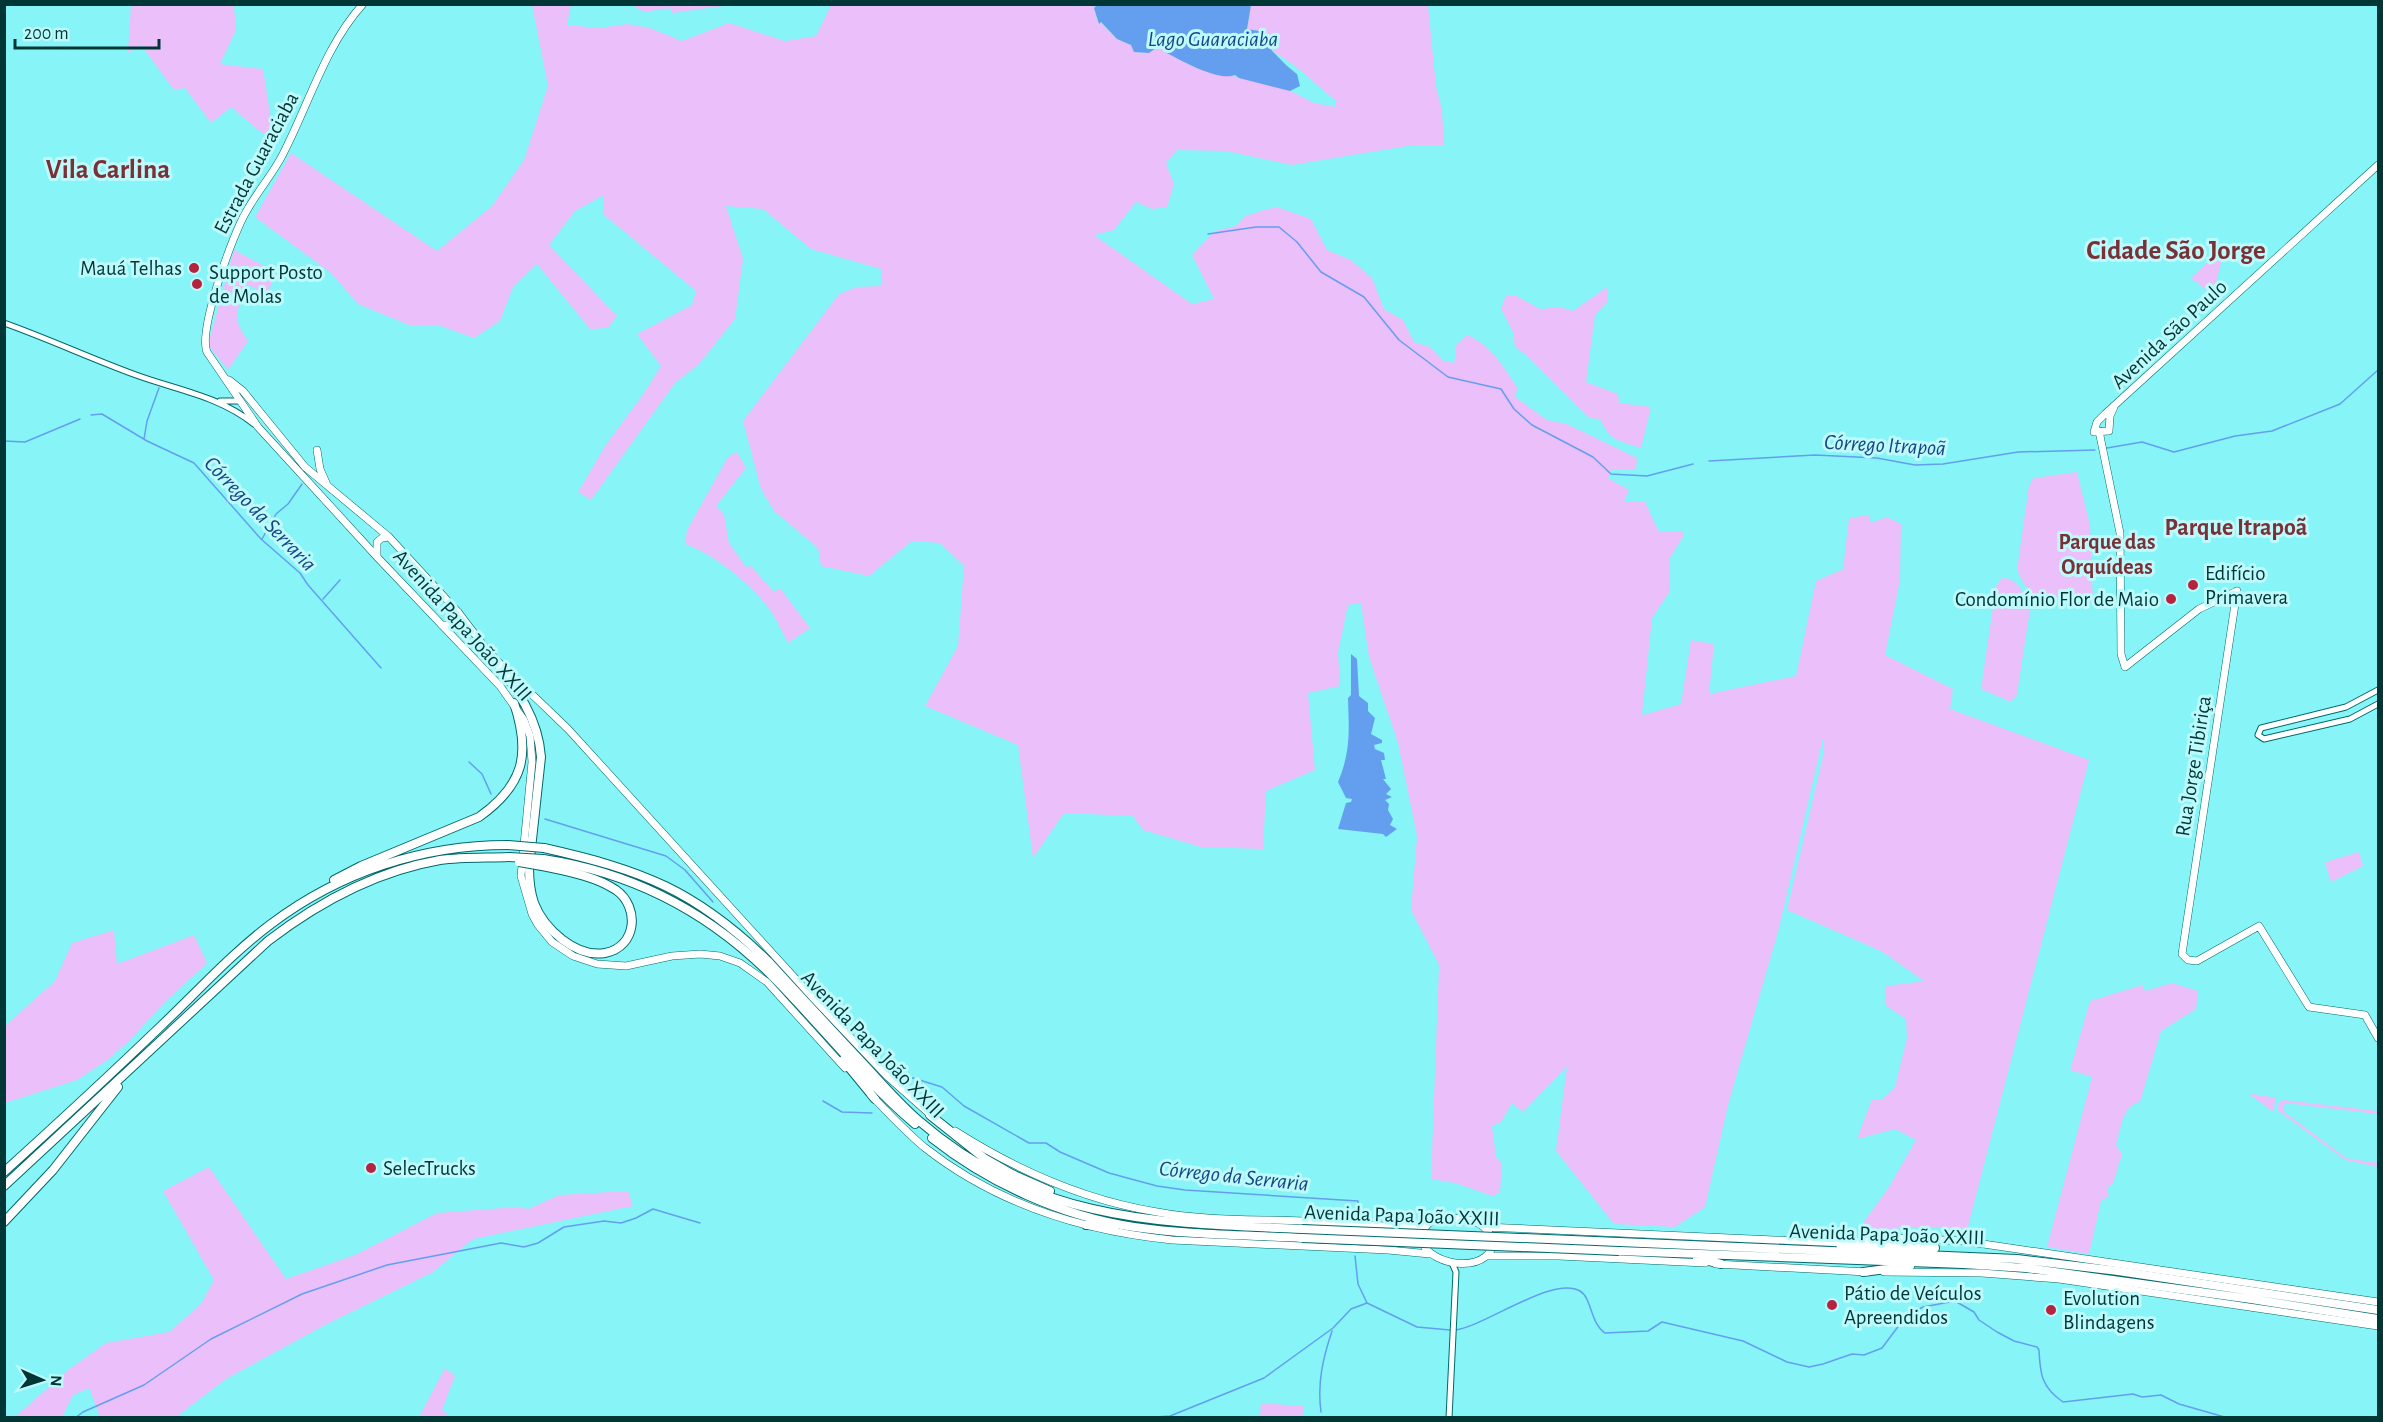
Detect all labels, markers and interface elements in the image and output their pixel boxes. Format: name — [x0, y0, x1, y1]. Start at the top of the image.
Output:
scale bar — [15, 12, 159, 50]
text: 200 m — [24, 25, 69, 43]
water label: Lago Guaraciaba — [1148, 28, 1278, 50]
street label: Estrada Guaraciaba — [210, 89, 303, 237]
district label: Vila Carlina — [46, 156, 170, 183]
district label: Cidade São Jorge — [2086, 237, 2266, 264]
place label: Mauá Telhas — [80, 258, 182, 279]
marker: Mauá Telhas — [187, 261, 201, 275]
place label: Support Posto de Molas — [209, 262, 323, 307]
street label: Avenida São Paulo — [2108, 276, 2231, 393]
marker: Support Posto de Molas — [190, 277, 204, 291]
water label: Córrego Itrapoã — [1823, 431, 1947, 460]
water label: Córrego da Serraria — [200, 452, 320, 575]
district label: Parque Itrapoã — [2165, 516, 2307, 540]
district label: Parque das Orquídeas — [2059, 531, 2155, 578]
street label: Avenida Papa João XXIII — [389, 546, 536, 705]
place label: Edifício Primavera — [2205, 563, 2289, 608]
marker: Edifício Primavera — [2186, 578, 2200, 592]
place label: Condomínio Flor de Maio — [1955, 589, 2159, 610]
marker: Condomínio Flor de Maio — [2164, 592, 2178, 606]
street label: Rua Jorge Tibiriça — [2172, 694, 2215, 838]
street label: Avenida Papa João XXIII — [797, 967, 948, 1122]
water label: Córrego da Serraria — [1158, 1157, 1310, 1195]
place label: SelecTrucks — [383, 1158, 476, 1179]
marker: SelecTrucks — [364, 1161, 378, 1175]
street label: Avenida Papa João XXIII — [1304, 1202, 1500, 1229]
street label: Avenida Papa João XXIII — [1789, 1221, 1985, 1248]
place label: Pátio de Veículos Apreendidos — [1844, 1283, 1981, 1328]
place label: Evolution Blindagens — [2063, 1288, 2154, 1333]
marker: Pátio de Veículos Apreendidos — [1825, 1298, 1839, 1312]
marker: Evolution Blindagens — [2044, 1303, 2058, 1317]
north arrow — [12, 1350, 72, 1410]
text: N — [48, 1375, 64, 1387]

